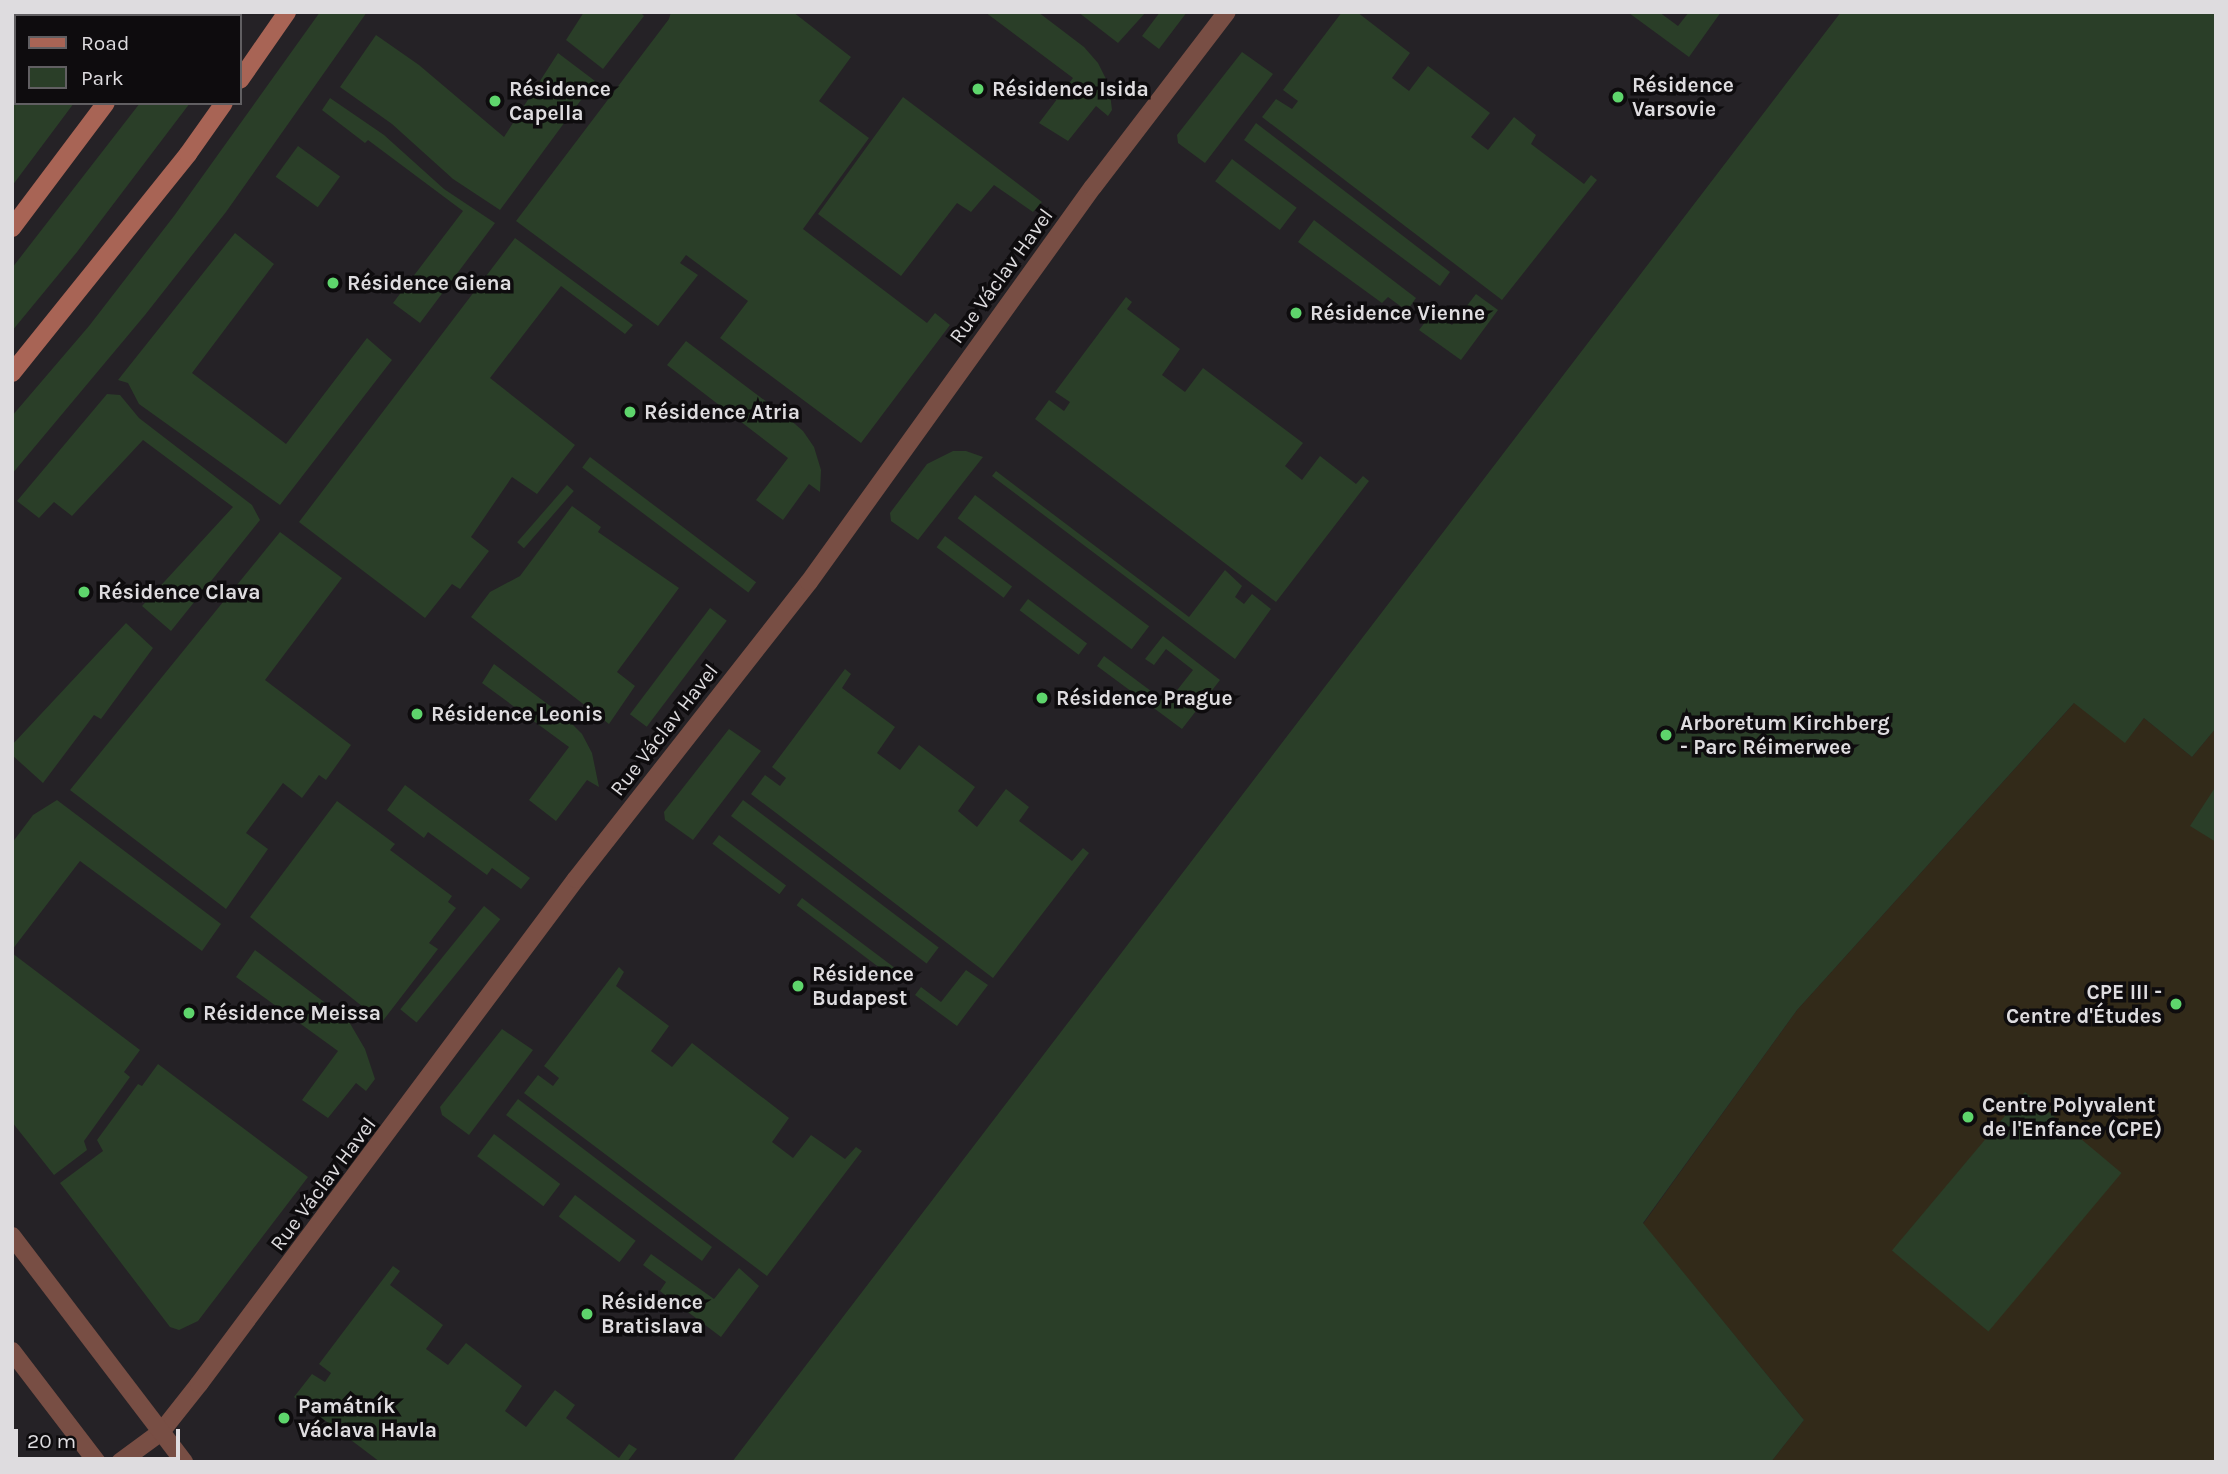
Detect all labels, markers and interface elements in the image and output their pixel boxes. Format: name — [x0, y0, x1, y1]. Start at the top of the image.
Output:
legend — [14, 14, 242, 105]
text: Road — [81, 31, 129, 55]
text: Park — [81, 66, 124, 90]
place label: Résidence Varsovie — [1632, 72, 1734, 122]
place label: Résidence Capella — [509, 76, 611, 126]
place label: Résidence Isida — [992, 76, 1149, 102]
marker: Résidence Isida — [970, 81, 986, 97]
marker: Résidence Varsovie — [1610, 89, 1626, 105]
marker: Résidence Capella — [487, 93, 503, 109]
street label: Rue Václav Havel — [944, 204, 1058, 348]
place label: Résidence Giena — [347, 270, 512, 296]
marker: Résidence Giena — [325, 275, 341, 291]
place label: Résidence Vienne — [1310, 300, 1485, 326]
marker: Résidence Vienne — [1288, 305, 1304, 321]
place label: Résidence Atria — [644, 399, 800, 425]
marker: Résidence Atria — [622, 404, 638, 420]
place label: Résidence Clava — [98, 579, 260, 605]
marker: Résidence Clava — [76, 584, 92, 600]
street label: Rue Václav Havel — [605, 659, 723, 801]
place label: Résidence Prague — [1056, 685, 1233, 711]
marker: Résidence Prague — [1034, 690, 1050, 706]
place label: Résidence Leonis — [431, 701, 603, 727]
marker: Résidence Leonis — [409, 706, 425, 722]
place label: Arboretum Kirchberg - Parc Réimerwee — [1680, 710, 1890, 760]
marker: Arboretum Kirchberg - Parc Réimerwee — [1658, 727, 1674, 743]
place label: Résidence Budapest — [812, 961, 914, 1011]
marker: Résidence Budapest — [790, 978, 806, 994]
place label: CPE III - Centre d'Études — [2006, 979, 2162, 1029]
marker: CPE III - Centre d'Études — [2168, 996, 2184, 1012]
place label: Résidence Meissa — [203, 1000, 381, 1026]
marker: Résidence Meissa — [181, 1005, 197, 1021]
place label: Centre Polyvalent de l'Enfance (CPE) — [1982, 1092, 2162, 1142]
marker: Centre Polyvalent de l'Enfance (CPE) — [1960, 1109, 1976, 1125]
street label: Rue Václav Havel — [265, 1112, 381, 1256]
place label: Résidence Bratislava — [601, 1289, 703, 1339]
marker: Résidence Bratislava — [579, 1306, 595, 1322]
place label: Památník Václava Havla — [298, 1393, 437, 1443]
marker: Památník Václava Havla — [276, 1410, 292, 1426]
scale bar — [18, 1414, 184, 1458]
text: 20 m — [27, 1429, 76, 1453]

